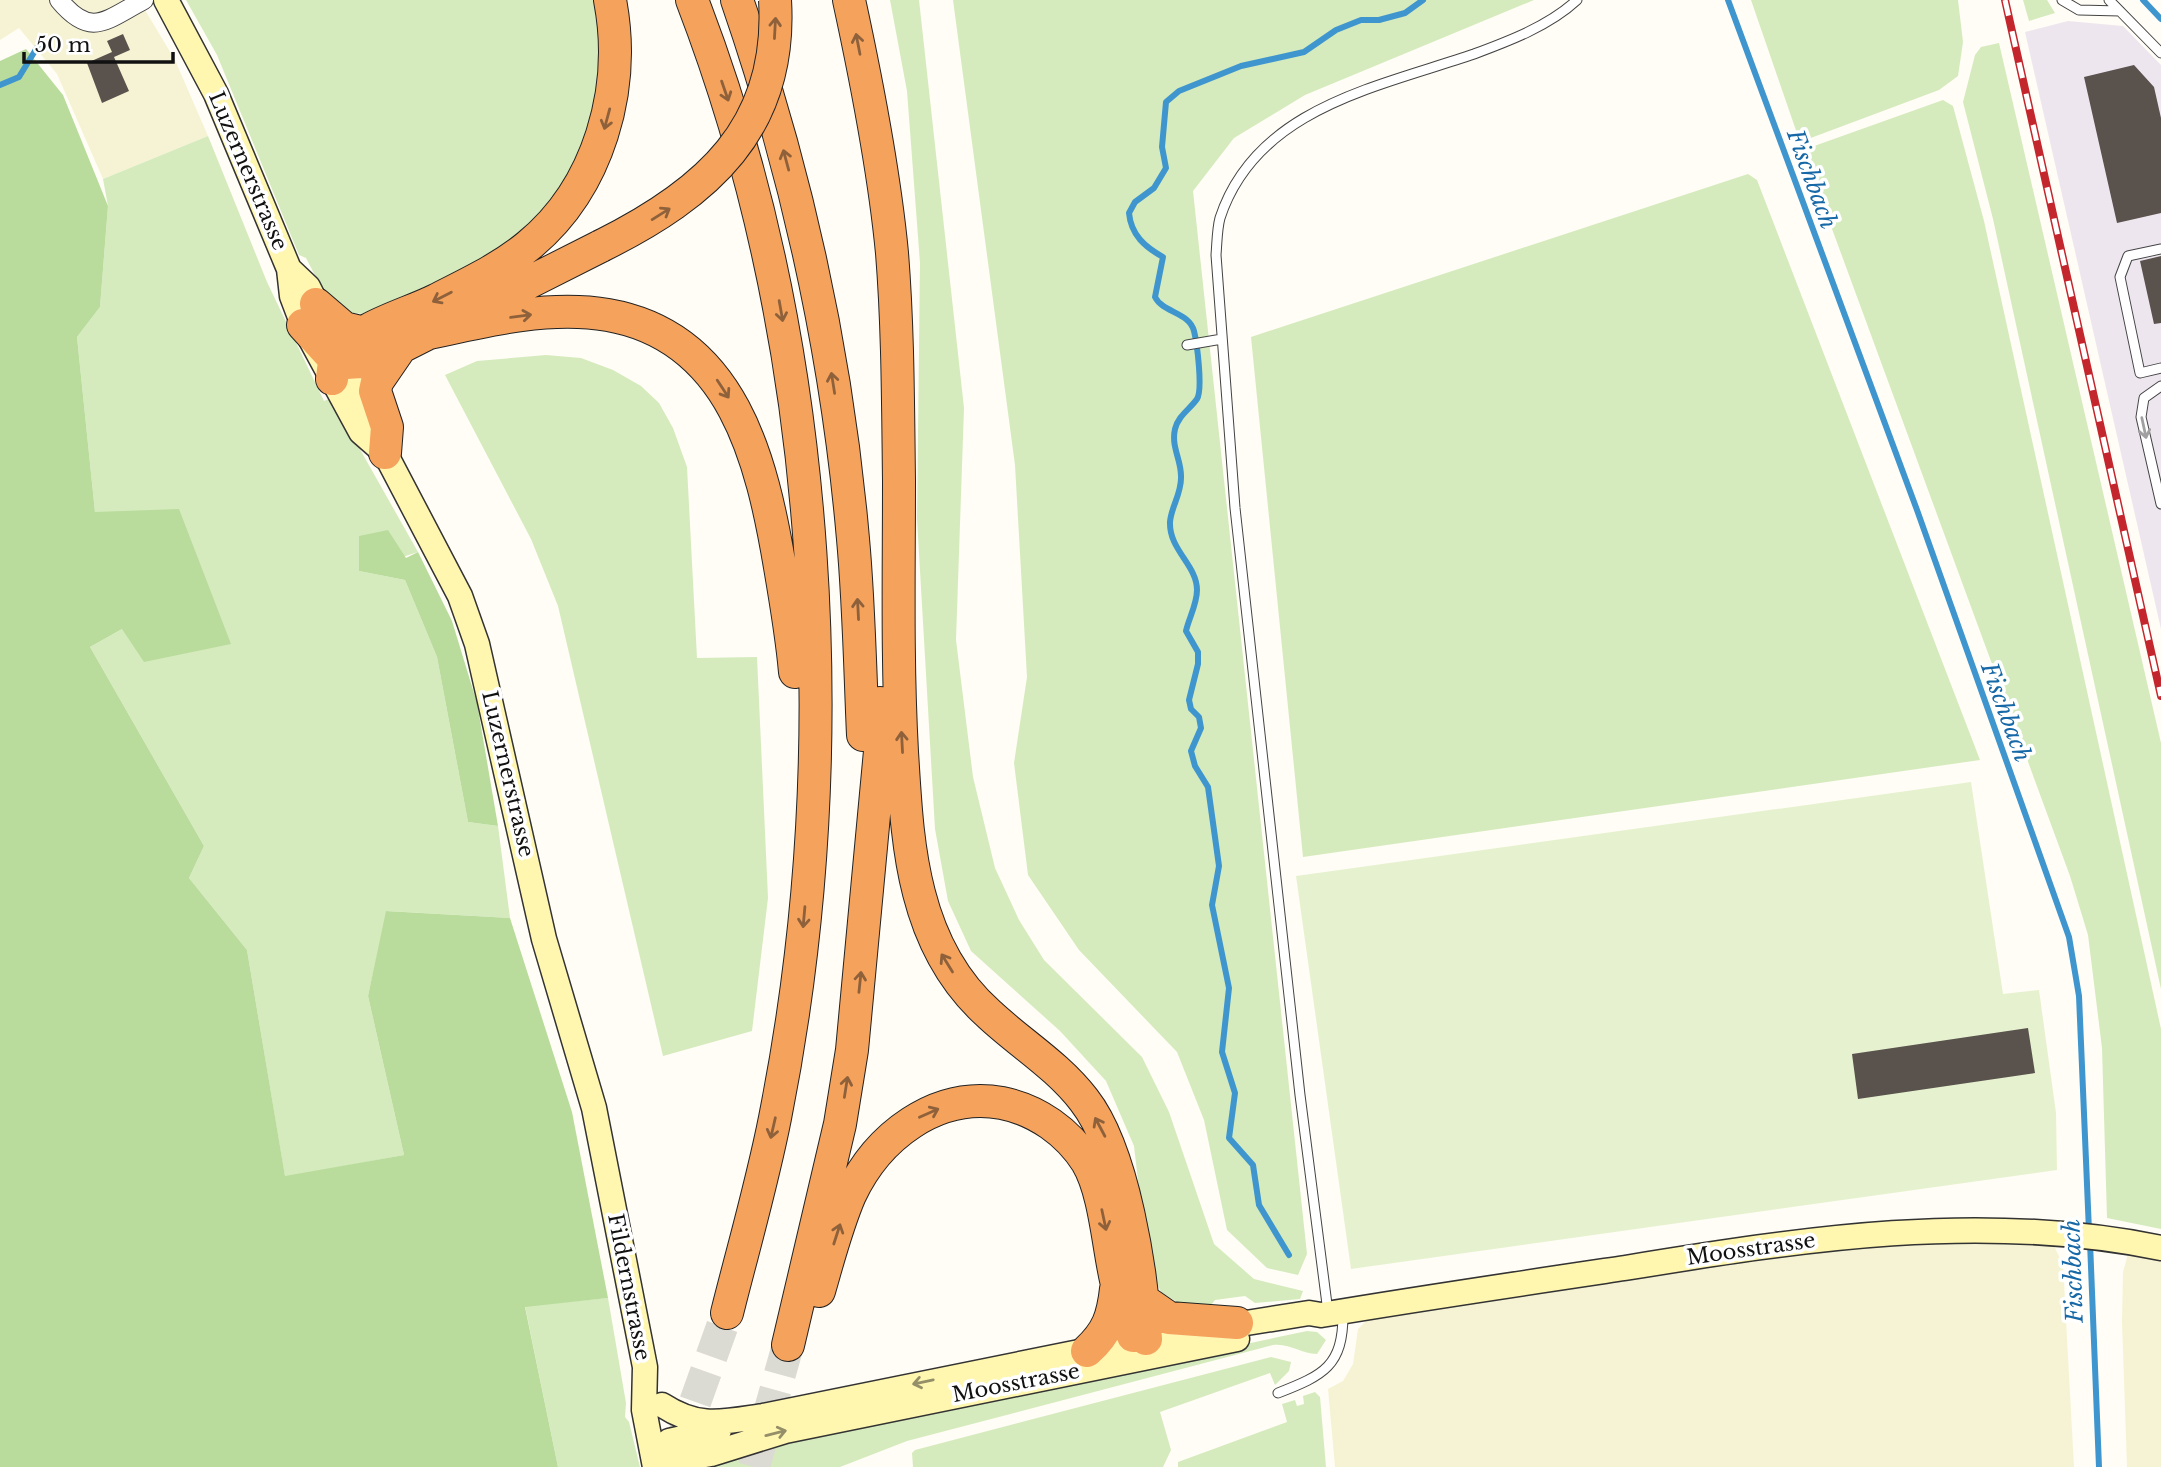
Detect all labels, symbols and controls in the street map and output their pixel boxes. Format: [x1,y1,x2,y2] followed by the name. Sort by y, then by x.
[769,17,782,39] one-way arrow
[24,21,173,65] scale bar
[35,32,91,58] text: 50 m
[850,33,864,56] one-way arrow
[720,79,732,101] one-way arrow
[203,88,293,254] street label: Luzernerstrasse
[600,107,613,130] one-way arrow
[1781,125,1843,233] water label: Fischbach
[778,149,791,171] one-way arrow
[651,206,671,220] one-way arrow
[432,290,453,304] one-way arrow
[775,299,788,322] one-way arrow
[510,309,532,322] one-way arrow
[826,372,839,394] one-way arrow
[715,379,730,398] one-way arrow
[2138,416,2151,439] one-way arrow
[851,598,864,620] one-way arrow
[1975,658,2037,766] water label: Fischbach
[476,688,540,860] street label: Luzernerstrasse
[895,731,908,754] one-way arrow
[797,905,810,928] one-way arrow
[939,953,953,973] one-way arrow
[853,971,866,994] one-way arrow
[840,1076,853,1099] one-way arrow
[918,1106,939,1119] one-way arrow
[766,1116,779,1139] one-way arrow
[1093,1118,1107,1138] one-way arrow
[1097,1208,1111,1231] one-way arrow
[602,1211,656,1363] street label: Fildernstrasse
[2057,1219,2089,1324] water label: Fischbach
[831,1223,844,1245] one-way arrow
[1685,1227,1817,1271] street label: Moosstrasse
[950,1358,1082,1408] street label: Moosstrasse
[912,1376,935,1390] one-way arrow
[765,1426,787,1439] one-way arrow

